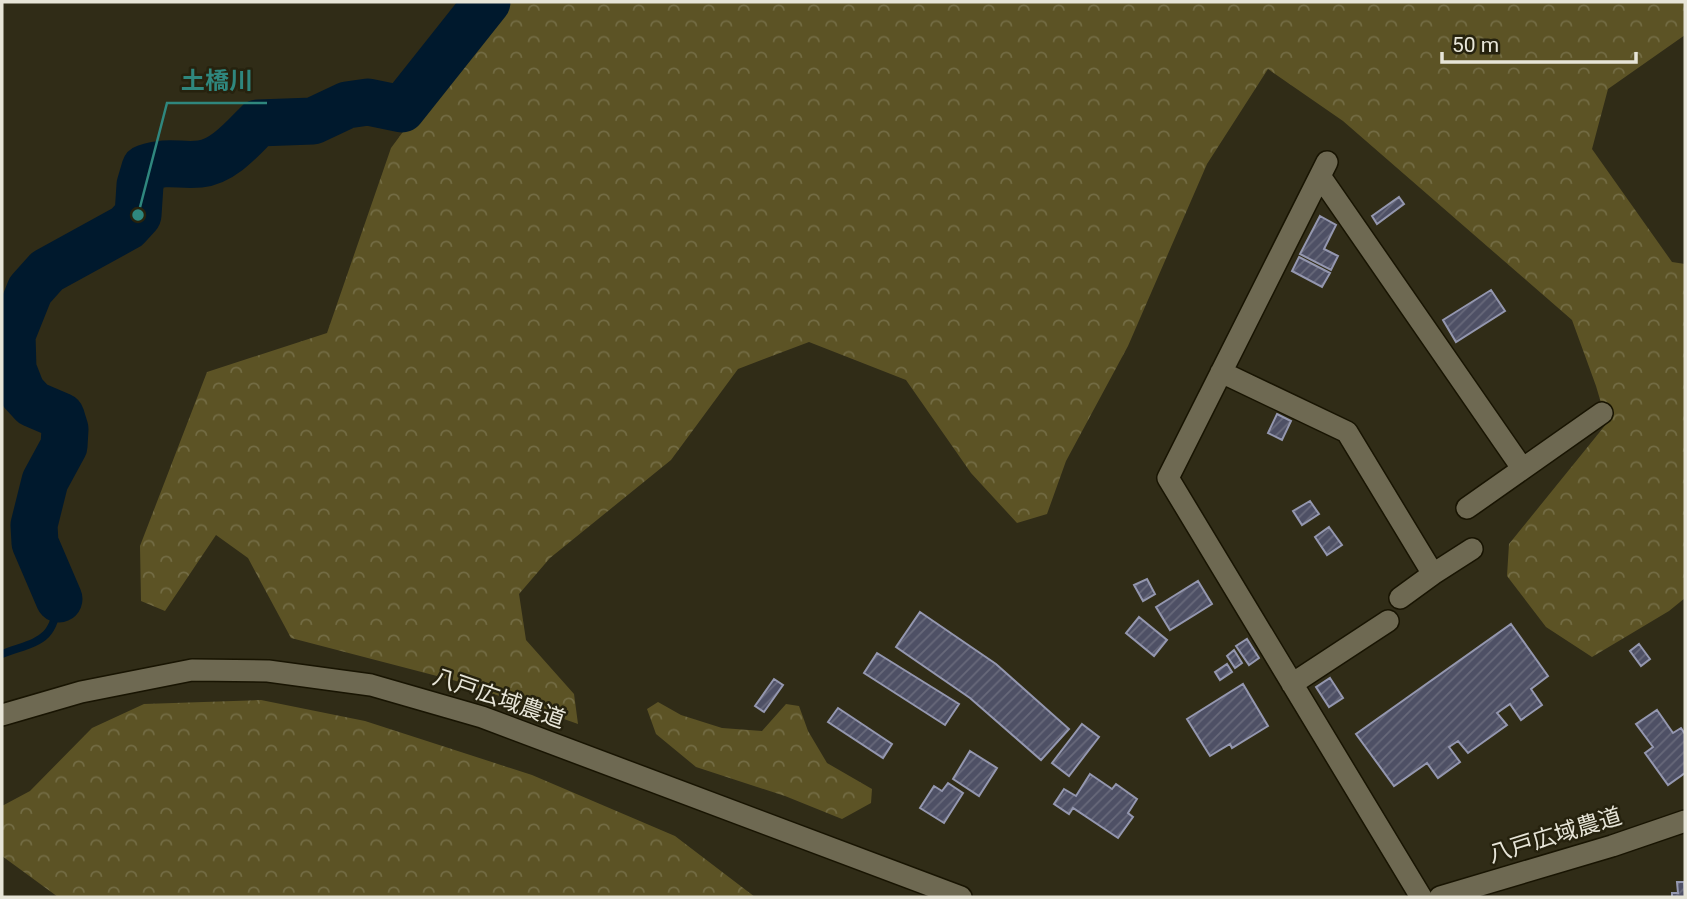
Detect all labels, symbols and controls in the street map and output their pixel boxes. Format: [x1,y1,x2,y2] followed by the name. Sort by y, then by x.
[1442,21,1636,65] scale bar
[1452,33,1499,57] text: 50 m
[167,58,267,103] callout: 土橋川
[181,67,253,95] text: 土橋川
[429,663,568,734] street label: 八戸広域農道
[1485,802,1625,869] street label: 八戸広域農道

